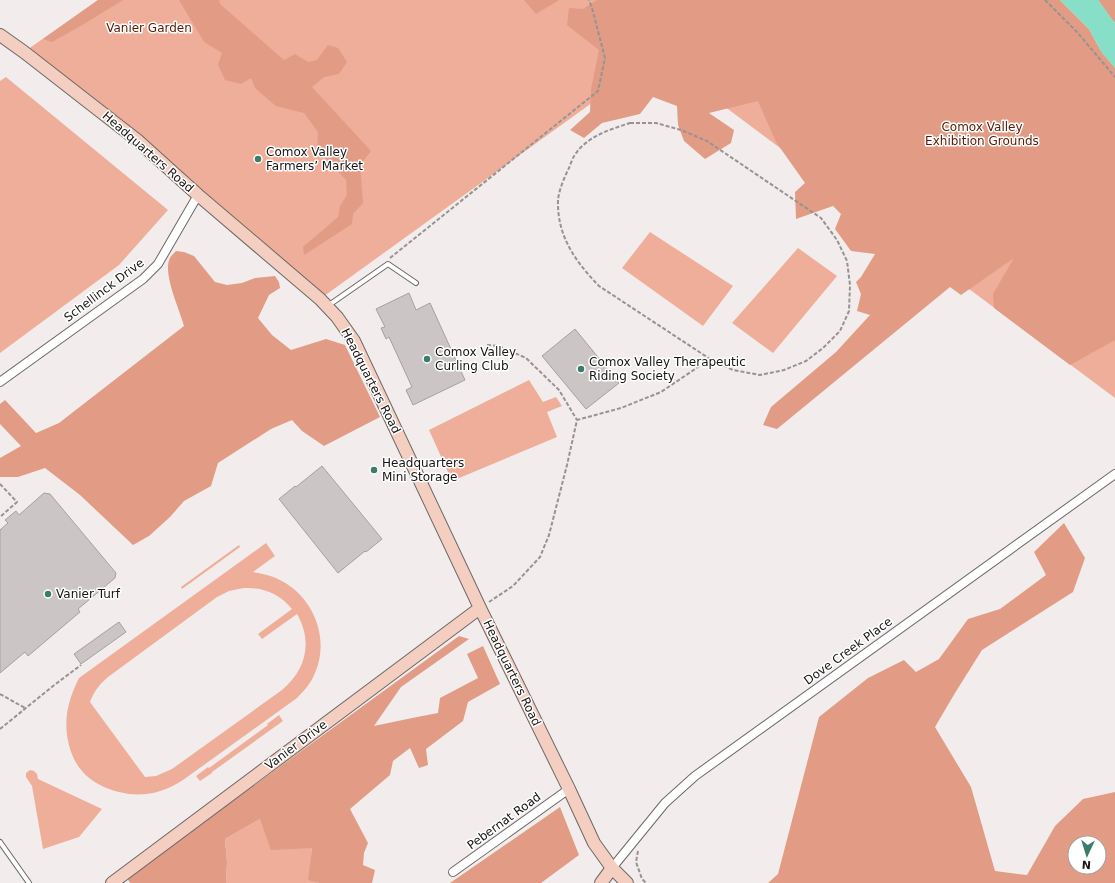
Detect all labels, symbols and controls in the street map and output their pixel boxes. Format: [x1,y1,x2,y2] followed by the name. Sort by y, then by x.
[106,21,192,35] park label: Vanier Garden
[100,109,196,195] street label: Headquarters Road
[925,120,1039,148] park label: Comox Valley Exhibition Grounds
[266,145,363,173] place label: Comox Valley Farmers’ Market
[253,154,263,164] marker: Comox Valley Farmers’ Market
[61,255,147,325] street label: Schellinck Drive
[338,326,404,436] street label: Headquarters Road
[435,345,516,373] place label: Comox Valley Curling Club
[422,354,432,364] marker: Comox Valley Curling Club
[589,355,746,383] place label: Comox Valley Therapeutic Riding Society
[576,364,586,374] marker: Comox Valley Therapeutic Riding Society
[382,456,464,484] place label: Headquarters Mini Storage
[369,465,379,475] marker: Headquarters Mini Storage
[56,587,121,601] place label: Vanier Turf
[43,589,53,599] marker: Vanier Turf
[801,614,895,688] street label: Dove Creek Place
[480,618,544,728] street label: Headquarters Road
[262,717,330,773] street label: Vanier Drive
[464,790,544,852] street label: Pebernat Road
[1067,835,1107,875] north arrow
[1081,858,1091,871] text: N

